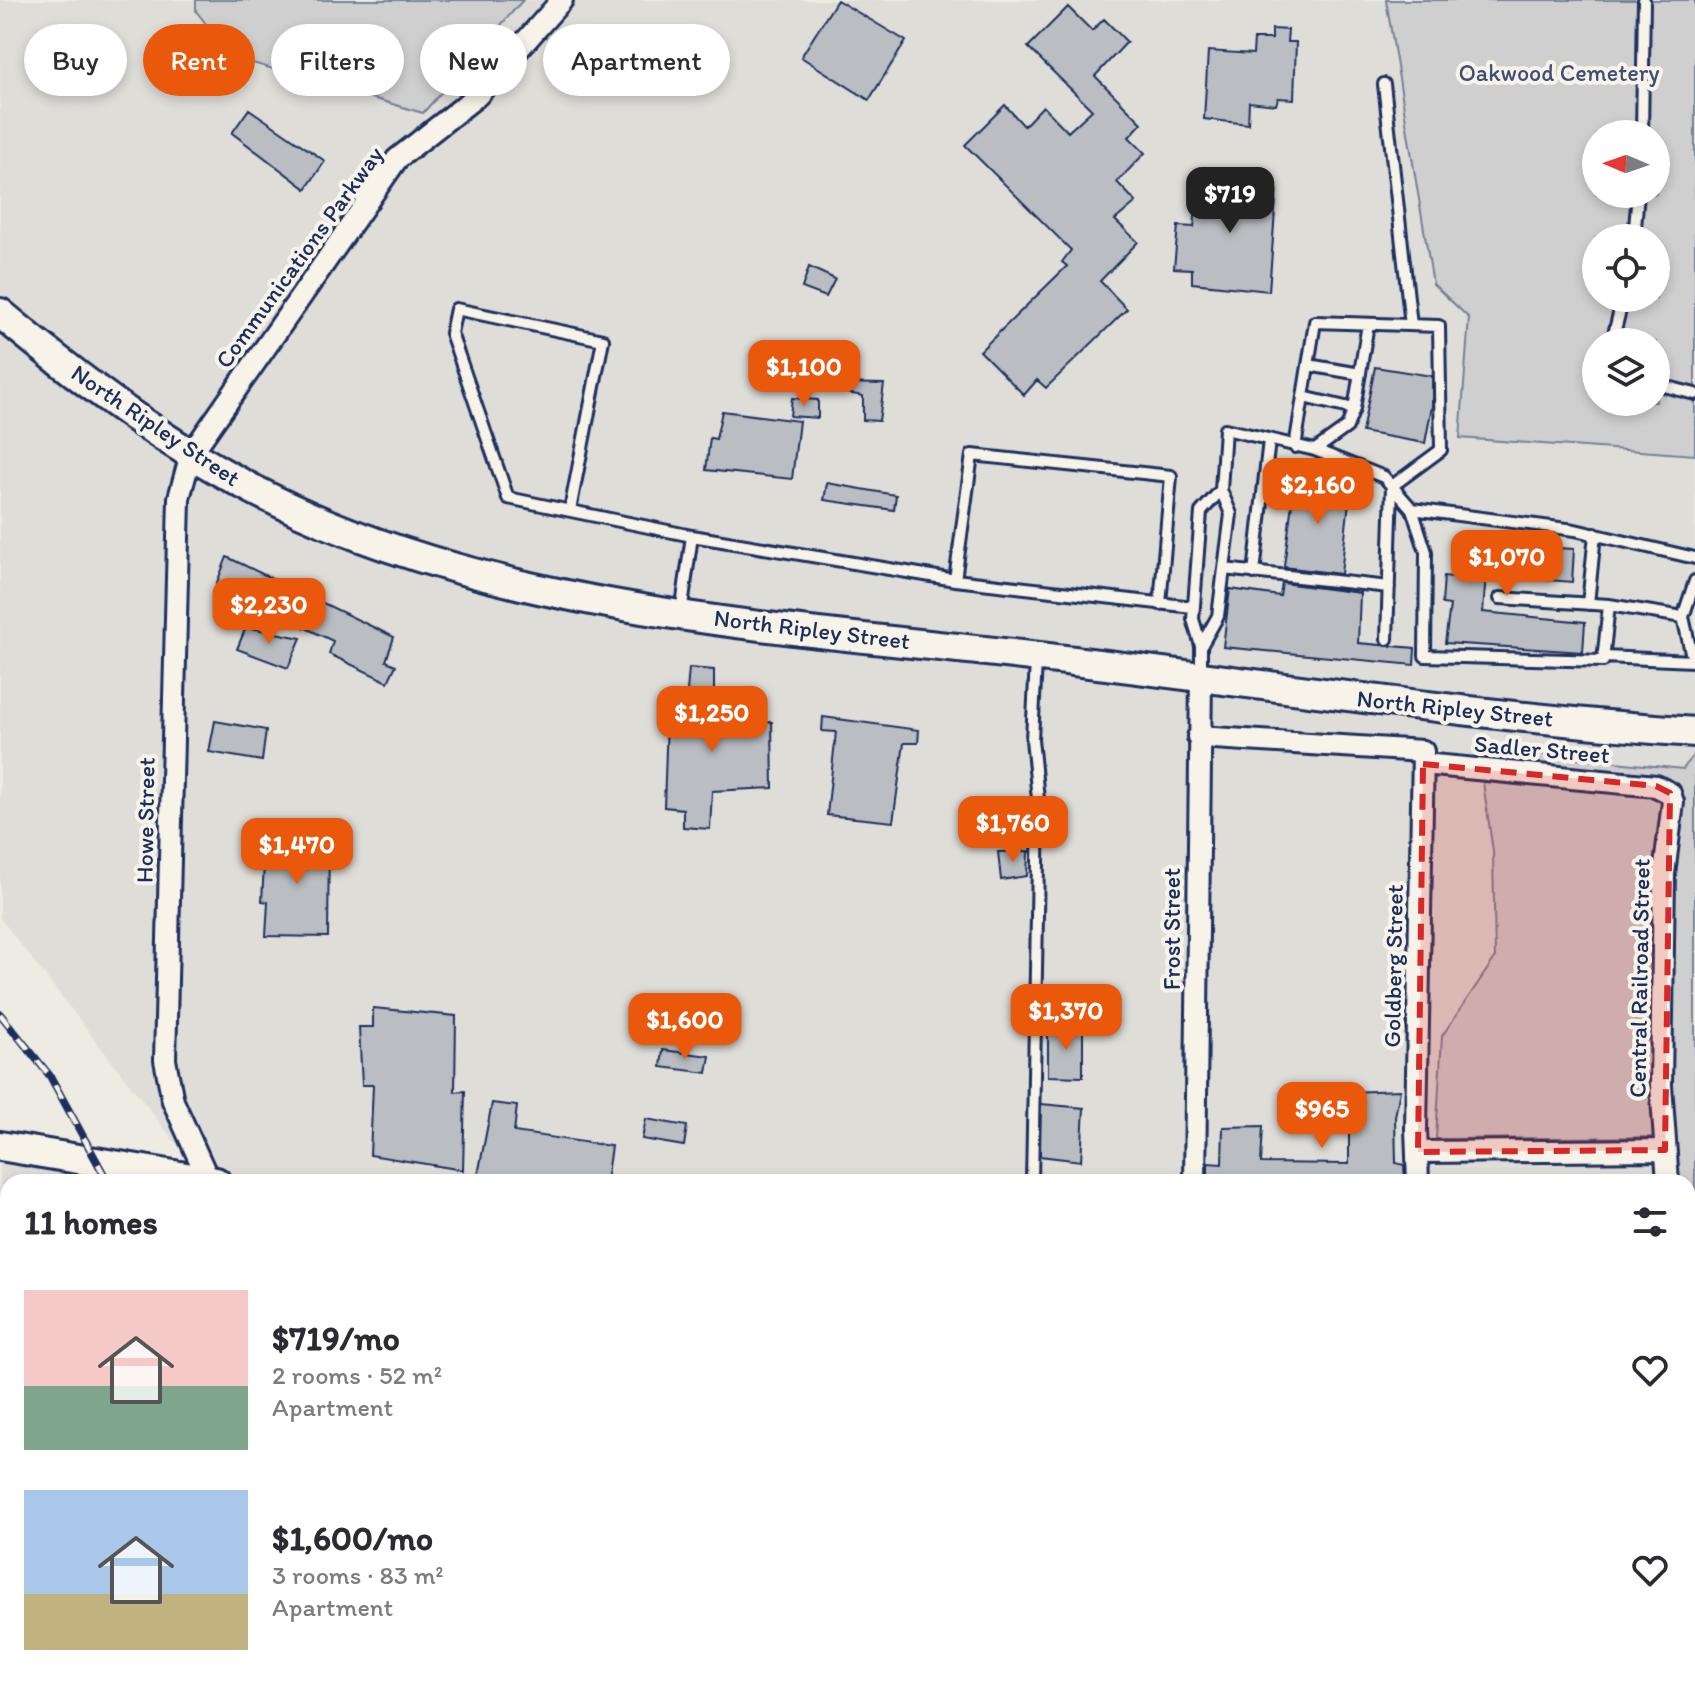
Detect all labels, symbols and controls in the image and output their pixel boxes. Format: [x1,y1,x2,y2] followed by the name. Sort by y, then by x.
[24,24,127,96] chip: Buy
[143,24,255,96] chip: Rent
[271,24,404,96] chip: Filters
[420,24,527,96] chip: New
[543,24,730,96] chip: Apartment
[1458,58,1660,87] park label: Oakwood Cemetery
[1582,120,1670,208] north arrow
[1582,120,1670,416] map controls
[209,140,389,374] street label: Communications Parkway
[1183,167,1277,235] pin: $719
[1204,177,1256,209] text: $719
[1582,224,1670,312] button: locate
[1582,328,1670,416] button: layers
[739,340,869,408] pin: $1,100
[766,350,842,382] text: $1,100
[66,358,246,492] street label: North Ripley Street
[1253,458,1383,526] pin: $2,160
[1281,468,1355,500] text: $2,160
[1442,530,1572,598] pin: $1,070
[1469,540,1545,572] text: $1,070
[204,578,334,646] pin: $2,230
[231,588,307,620] text: $2,230
[712,603,912,655] street label: North Ripley Street
[1355,683,1555,733] street label: North Ripley Street
[647,686,777,754] pin: $1,250
[675,696,749,728] text: $1,250
[1473,729,1611,769] street label: Sadler Street
[129,757,161,883] street label: Howe Street
[948,796,1078,864] pin: $1,760
[976,806,1050,838] text: $1,760
[232,818,362,886] pin: $1,470
[259,828,335,860] text: $1,470
[1622,858,1656,1098] street label: Central Railroad Street
[1157,868,1186,990] street label: Frost Street
[1377,884,1409,1048] street label: Goldberg Street
[1001,984,1131,1052] pin: $1,370
[620,993,750,1061] pin: $1,600
[1029,994,1103,1026] text: $1,370
[646,1003,724,1035] text: $1,600
[1275,1082,1369,1150] pin: $965
[1295,1092,1349,1124] text: $965
[1628,1200,1672,1244] icon: filters
[24,1202,158,1243] text: 11 homes
[272,1318,400,1359] text: $719/mo
[88,1322,184,1418] icon: home
[1628,1348,1672,1392] icon: heart
[272,1359,442,1391] text: 2 rooms · 52 m²
[272,1391,393,1423] text: Apartment
[272,1518,433,1559] text: $1,600/mo
[88,1522,184,1618] icon: home
[1628,1548,1672,1592] icon: heart
[272,1559,444,1591] text: 3 rooms · 83 m²
[272,1591,393,1623] text: Apartment

